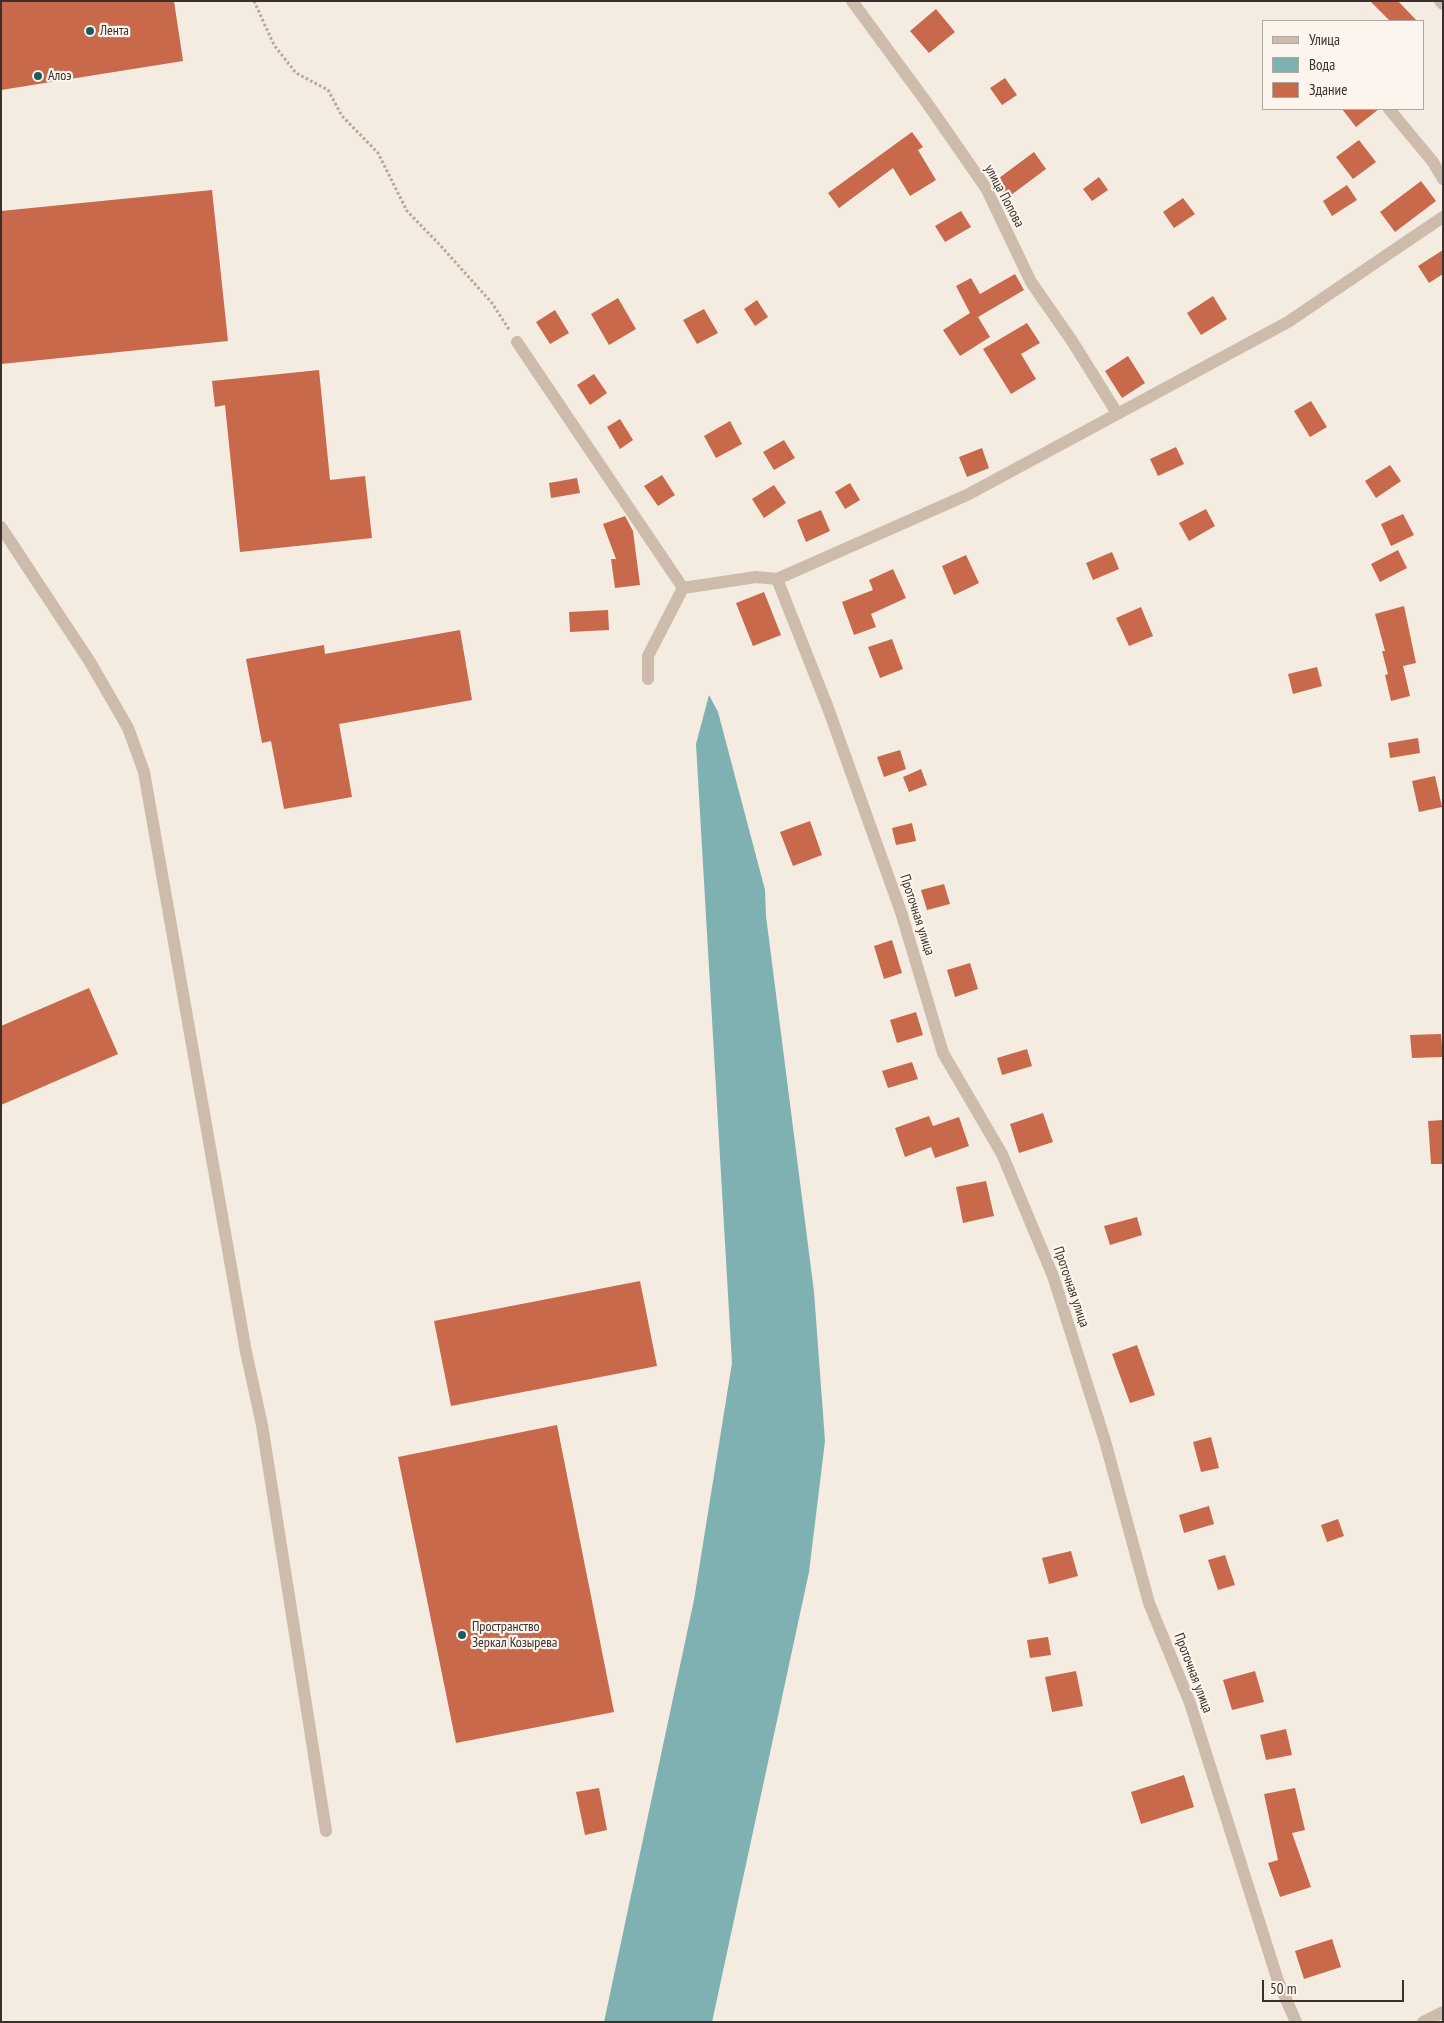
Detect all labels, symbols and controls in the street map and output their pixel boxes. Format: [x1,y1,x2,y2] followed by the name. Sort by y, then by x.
[1262,20,1424,110] legend
[100,23,129,39] place label: Лента
[84,25,96,37] marker: Лента
[1309,30,1340,49] text: Улица
[1309,55,1335,74] text: Вода
[48,68,71,84] place label: Алоэ
[32,70,44,82] marker: Алоэ
[1309,80,1347,99] text: Здание
[981,162,1027,230] street label: улица Попова
[896,872,938,958] street label: Проточная улица
[1049,1245,1093,1329] street label: Проточная улица
[472,1619,557,1651] place label: Пространство Зеркал Козырева
[456,1629,468,1641] marker: Пространство Зеркал Козырева
[1170,1631,1216,1715] street label: Проточная улица
[1264,1970,1406,2002] scale bar
[1270,1979,1296,1998] text: 50 m

